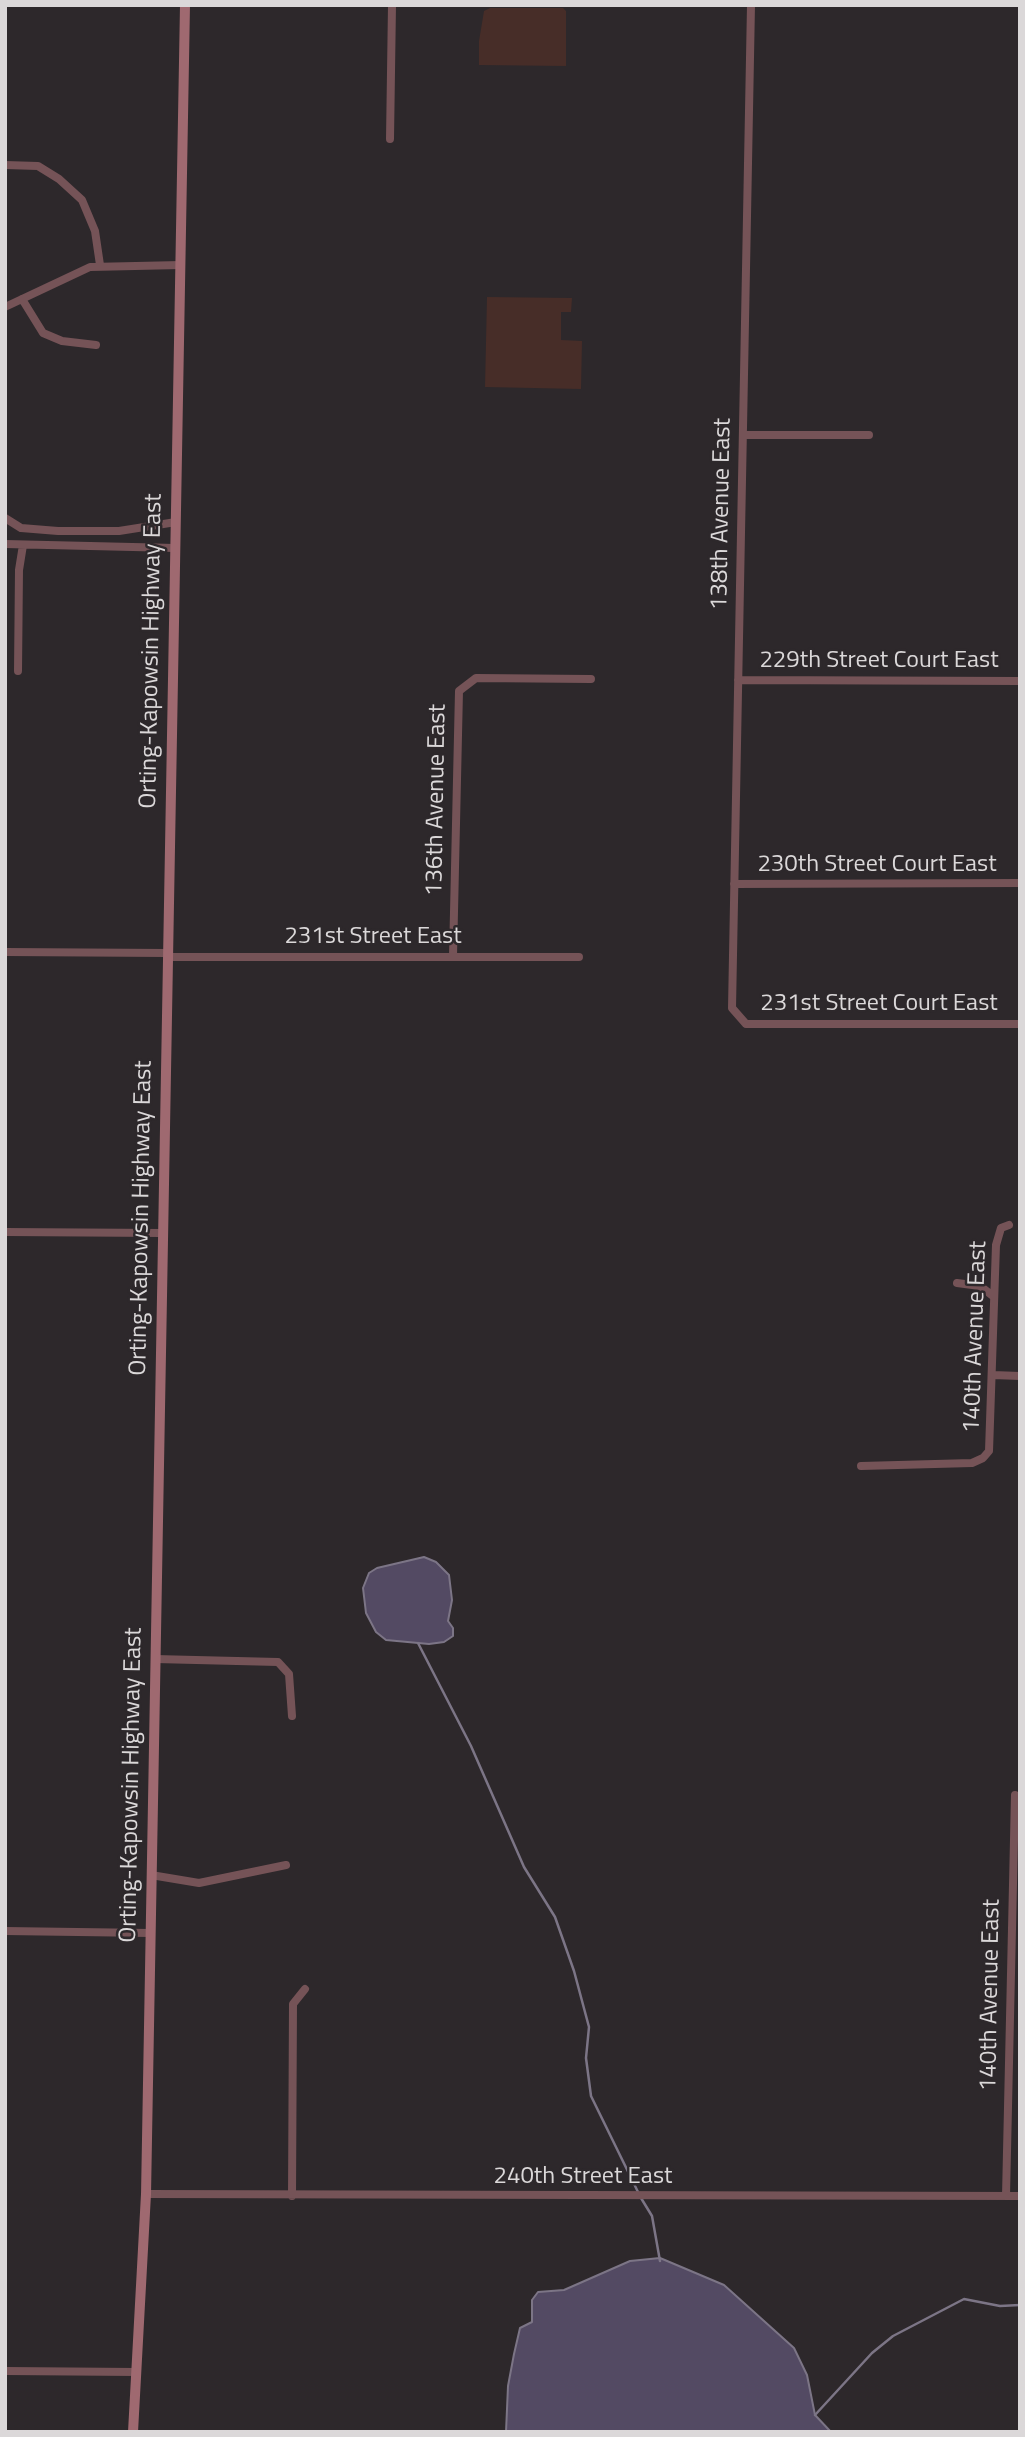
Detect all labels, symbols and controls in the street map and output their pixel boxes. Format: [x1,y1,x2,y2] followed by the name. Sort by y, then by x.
[706,418,738,610] street label: 138th Avenue East
[135,493,169,809] street label: Orting-Kapowsin Highway East
[759,647,999,675] street label: 229th Street Court East
[421,704,453,896] street label: 136th Avenue East
[757,851,997,879] street label: 230th Street Court East
[284,923,462,951] street label: 231st Street East
[760,990,998,1018] street label: 231st Street Court East
[125,1060,159,1376] street label: Orting-Kapowsin Highway East
[958,1240,994,1434] street label: 140th Avenue East
[115,1627,149,1943] street label: Orting-Kapowsin Highway East
[975,1899,1007,2091] street label: 140th Avenue East
[494,2163,672,2191] street label: 240th Street East

